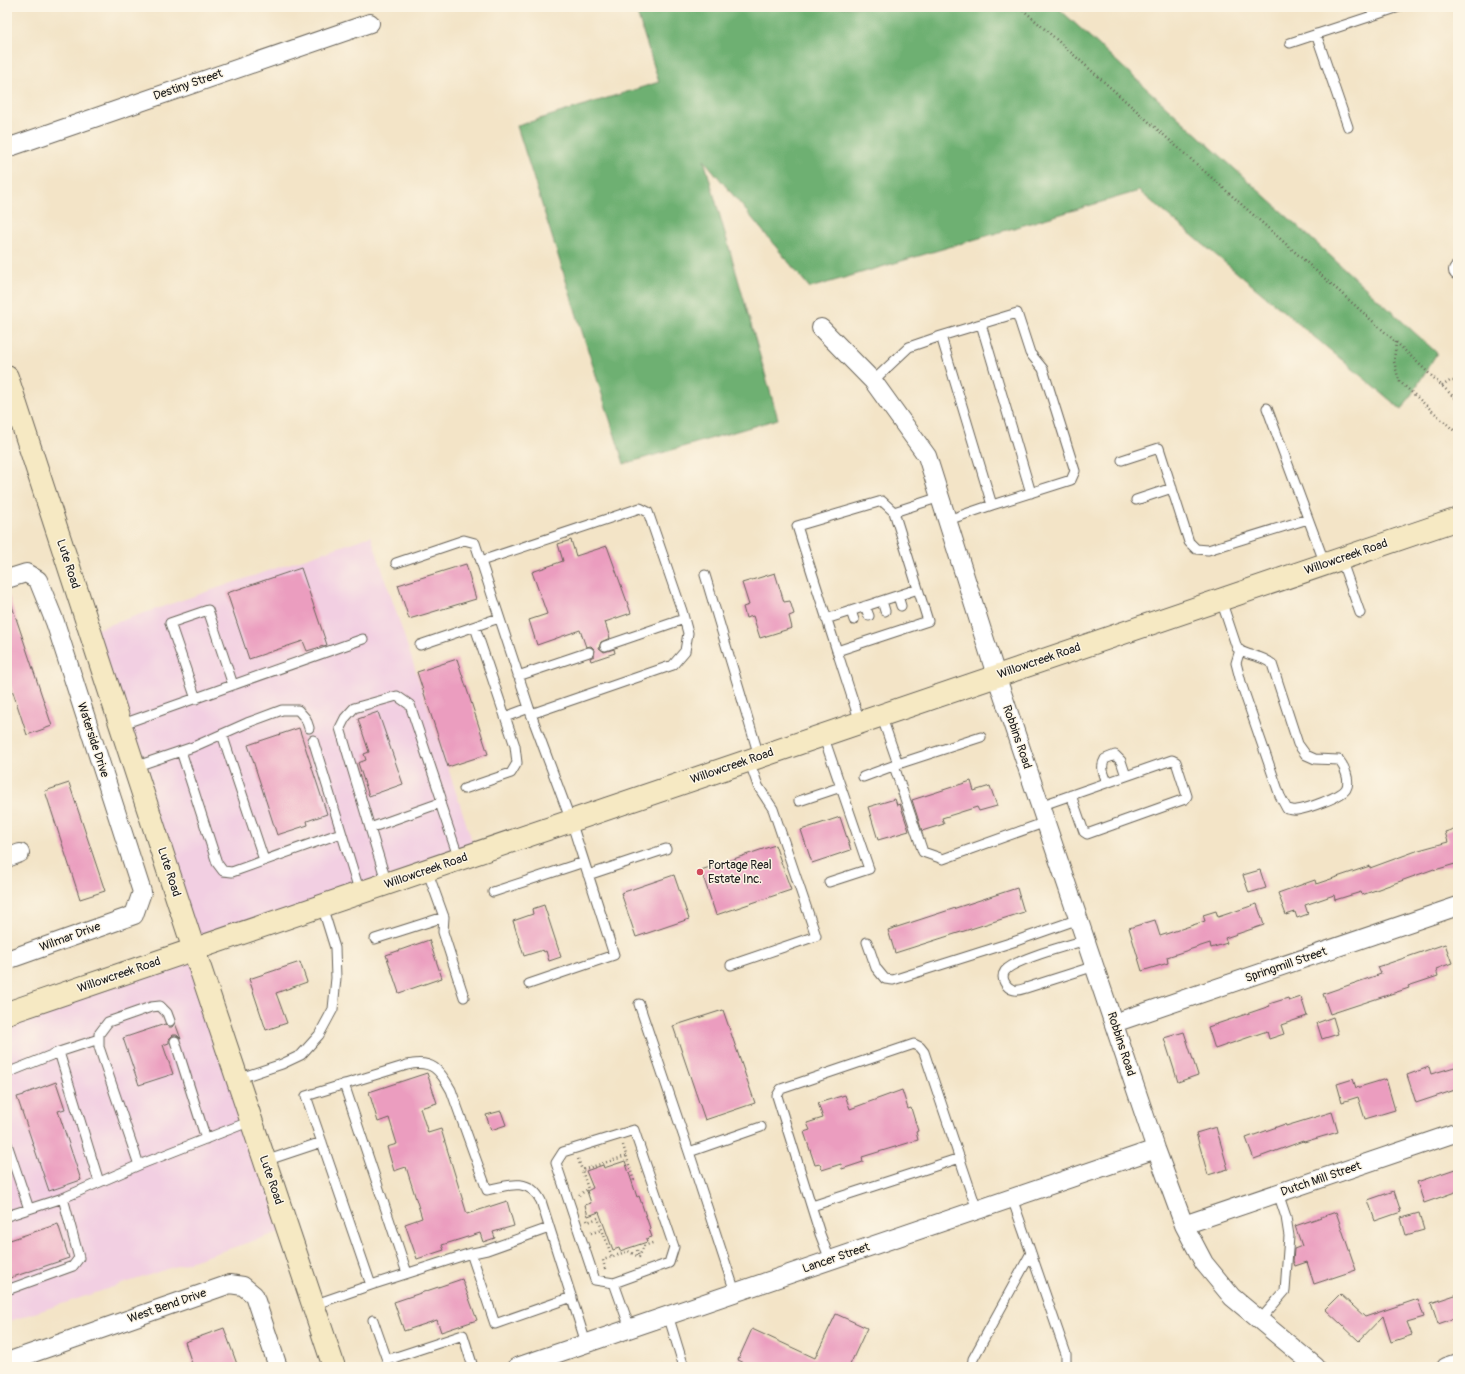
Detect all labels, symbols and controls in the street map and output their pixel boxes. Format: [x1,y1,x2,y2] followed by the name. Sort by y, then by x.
[151,66,225,104] street label: Destiny Street
[1302,536,1390,578] street label: Willowcreek Road
[53,537,83,591] street label: Lute Road
[995,640,1083,682] street label: Willowcreek Road
[74,701,112,780] street label: Waterside Drive
[999,703,1035,771] street label: Robbins Road
[688,745,776,787] street label: Willowcreek Road
[154,845,184,899] street label: Lute Road
[382,850,470,892] street label: Willowcreek Road
[708,858,772,887] place label: Portage Real Estate Inc.
[695,867,705,877] marker: Portage Real Estate Inc.
[37,919,103,955] street label: Wilmar Drive
[1243,944,1329,986] street label: Springmill Street
[75,954,163,996] street label: Willowcreek Road
[1104,1010,1138,1078] street label: Robbins Road
[256,1153,286,1207] street label: Lute Road
[1279,1158,1363,1200] street label: Dutch Mill Street
[800,1239,872,1277] street label: Lancer Street
[126,1285,208,1326] street label: West Bend Drive

